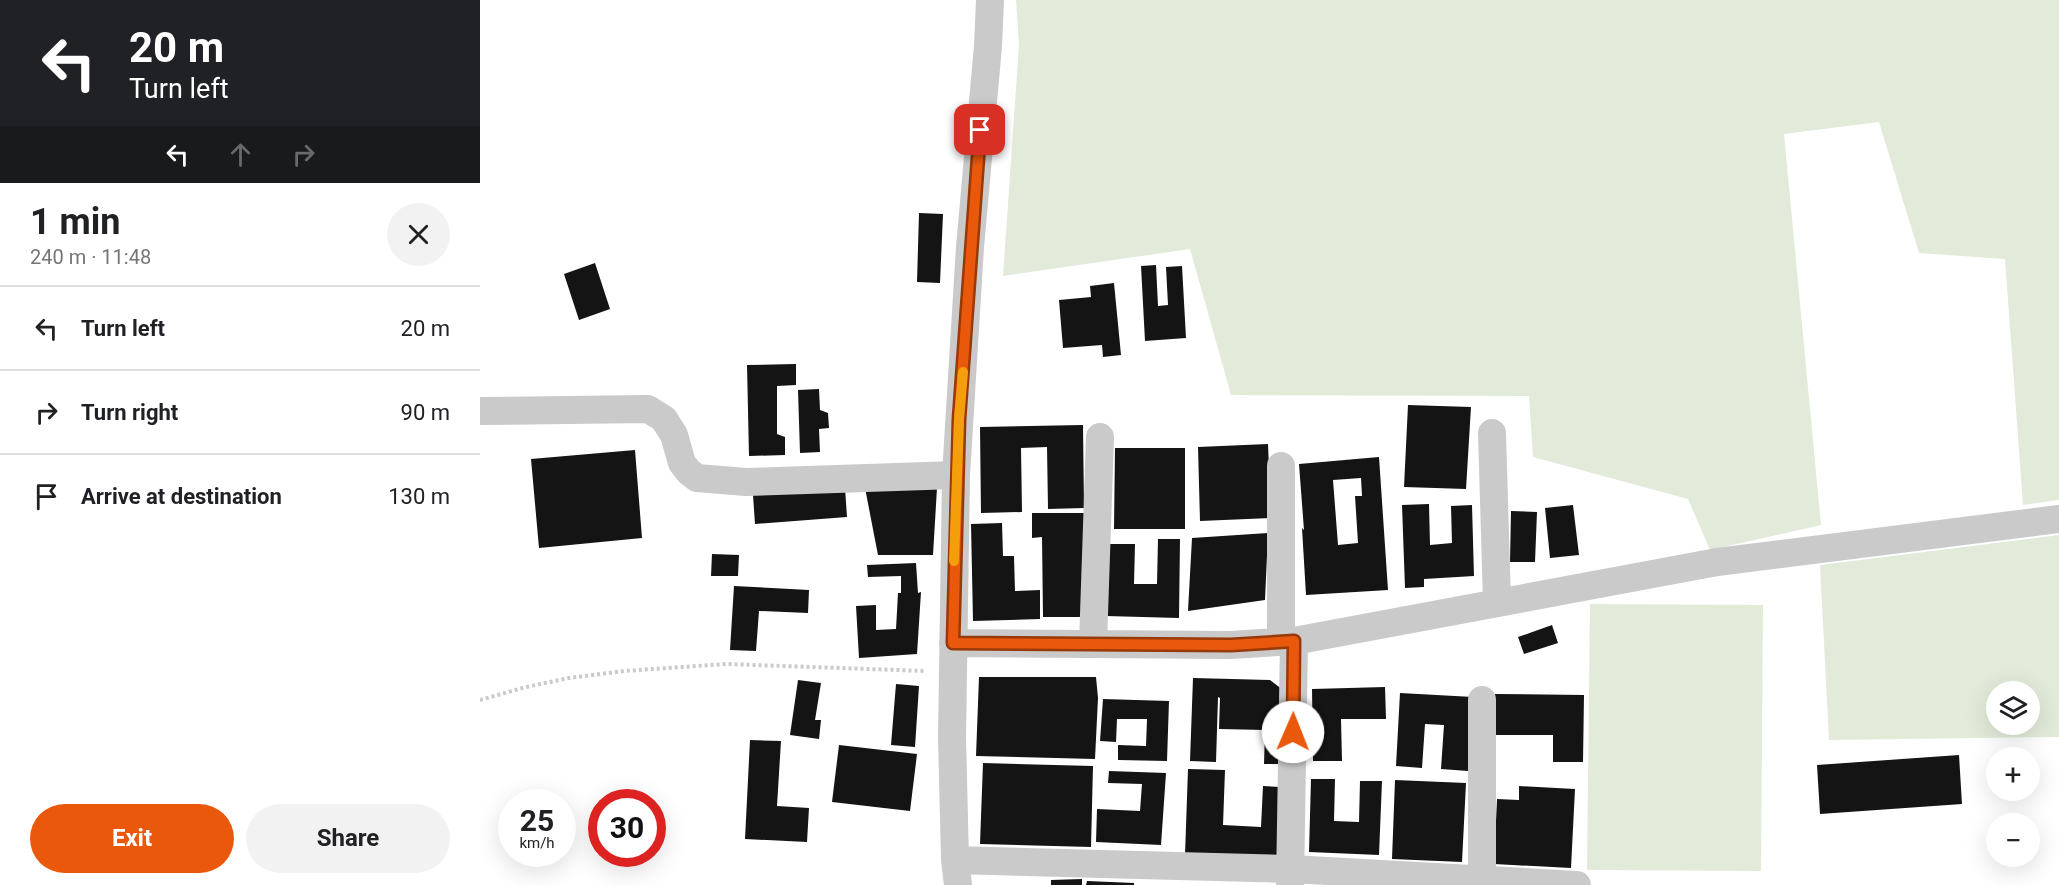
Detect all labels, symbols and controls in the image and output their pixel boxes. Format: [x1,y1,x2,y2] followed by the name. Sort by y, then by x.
[129,23,224,72] text: 20 m
[30,24,108,102] icon: left
[129,73,229,105] text: Turn left
[954,104,1005,155] pin
[963,113,996,146] icon: arrive
[161,138,194,171] icon: left
[224,138,257,171] icon: ahead
[287,138,320,171] icon: right
[30,201,121,243] text: 1 min
[387,203,450,266] button: close
[30,245,151,269] text: 240 m · 11:48
[30,312,63,345] icon: left
[81,316,165,341] text: Turn left
[401,316,450,341] text: 20 m
[30,396,63,429] icon: right
[81,400,178,425] text: Turn right
[401,400,450,425] text: 90 m
[30,480,63,513] icon: arrive
[81,484,282,509] text: Arrive at destination
[388,484,450,509] text: 130 m
[1986,681,2040,867] map controls
[1986,681,2040,735] button: layers
[1261,700,1325,764] position arrow
[1986,747,2040,801] button: +
[588,789,666,867] speed limit sign: 30
[520,803,554,838] text: 25
[30,804,234,873] button: Exit
[246,804,450,873] button: Share
[1986,813,2040,867] button: −
[519,834,555,852] text: km/h

